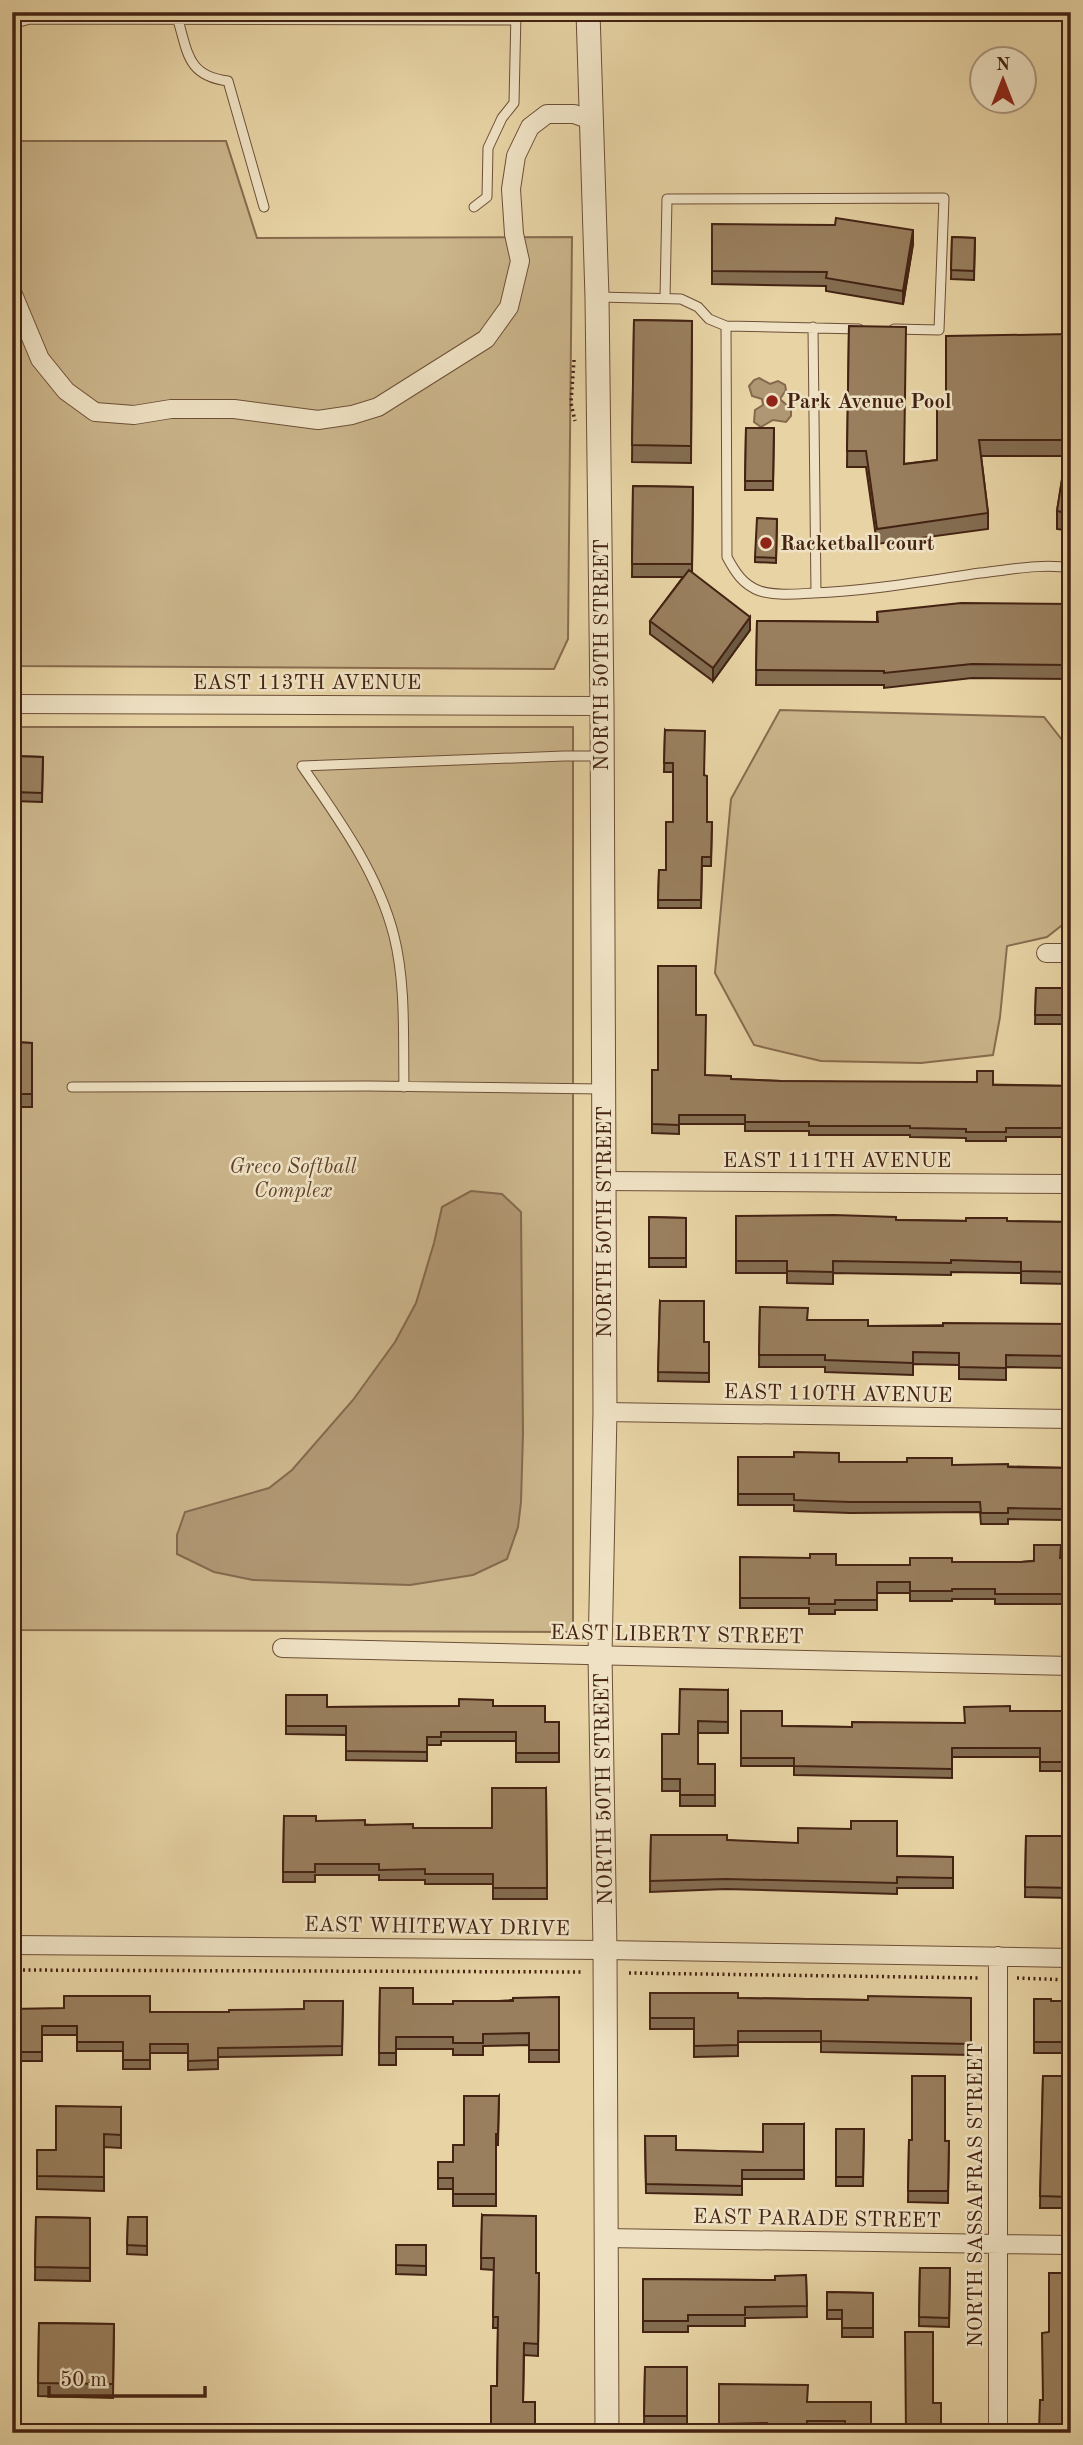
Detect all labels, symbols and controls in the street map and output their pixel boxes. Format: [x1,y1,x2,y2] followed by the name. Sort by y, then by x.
[968,46,1038,116] north arrow
[996,56,1011,75] text: N
[786,392,951,413] place label: Park Avenue Pool
[764,393,780,409] marker: Park Avenue Pool
[780,534,935,555] place label: Racketball court
[758,535,774,551] marker: Racketball court
[592,539,613,771] street label: NORTH 50TH STREET
[193,673,421,694] street label: EAST 113TH AVENUE
[595,1106,616,1338] street label: NORTH 50TH STREET
[723,1151,951,1172] street label: EAST 111TH AVENUE
[229,1157,357,1202] park label: Greco Softball Complex
[723,1382,953,1407] street label: EAST 110TH AVENUE
[550,1623,804,1648] street label: EAST LIBERTY STREET
[592,1673,617,1905] street label: NORTH 50TH STREET
[304,1915,570,1940] street label: EAST WHITEWAY DRIVE
[966,2043,987,2347] street label: NORTH SASSAFRAS STREET
[693,2207,941,2232] street label: EAST PARADE STREET
[49,2354,205,2398] scale bar
[60,2370,107,2391] text: 50 m

